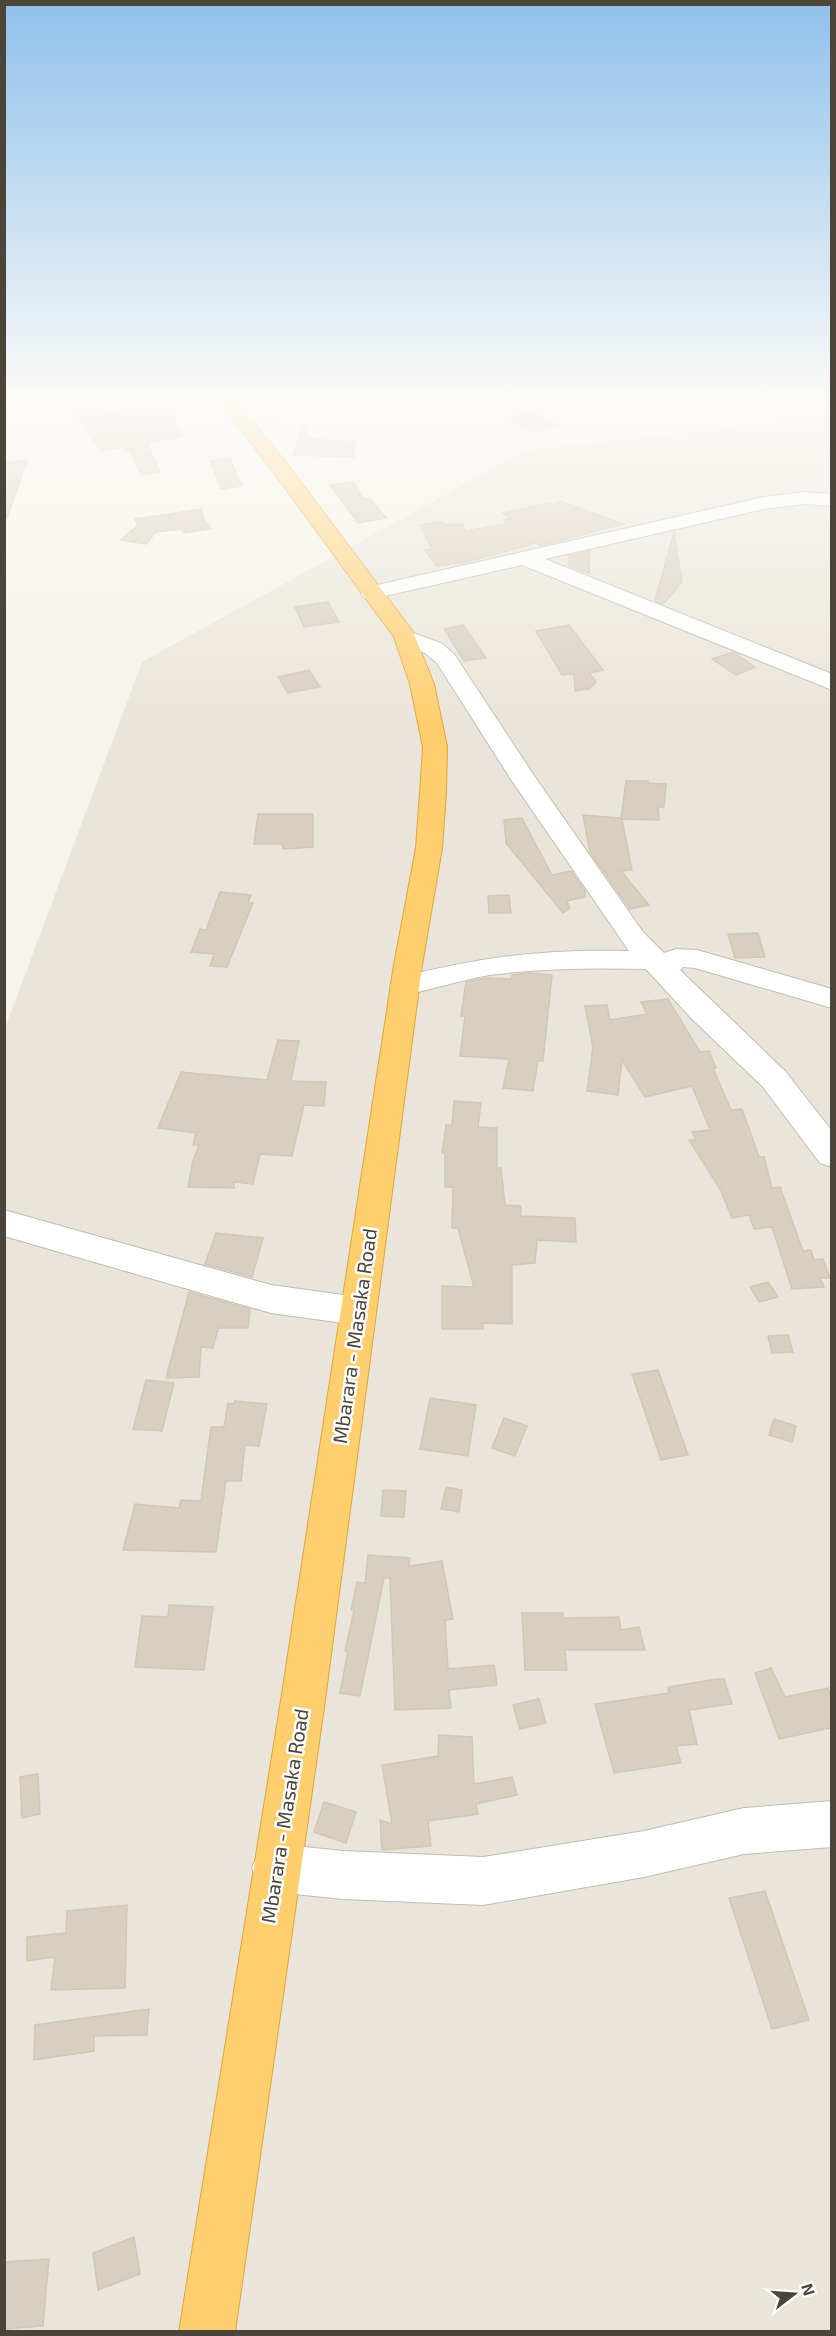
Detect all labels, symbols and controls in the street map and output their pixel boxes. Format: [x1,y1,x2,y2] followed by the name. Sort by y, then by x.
[327,1227,381,1445] street label: Mbarara - Masaka Road
[255,1707,313,1925] street label: Mbarara - Masaka Road
[764,2264,824,2324] north arrow
[798,2281,820,2298] text: N

